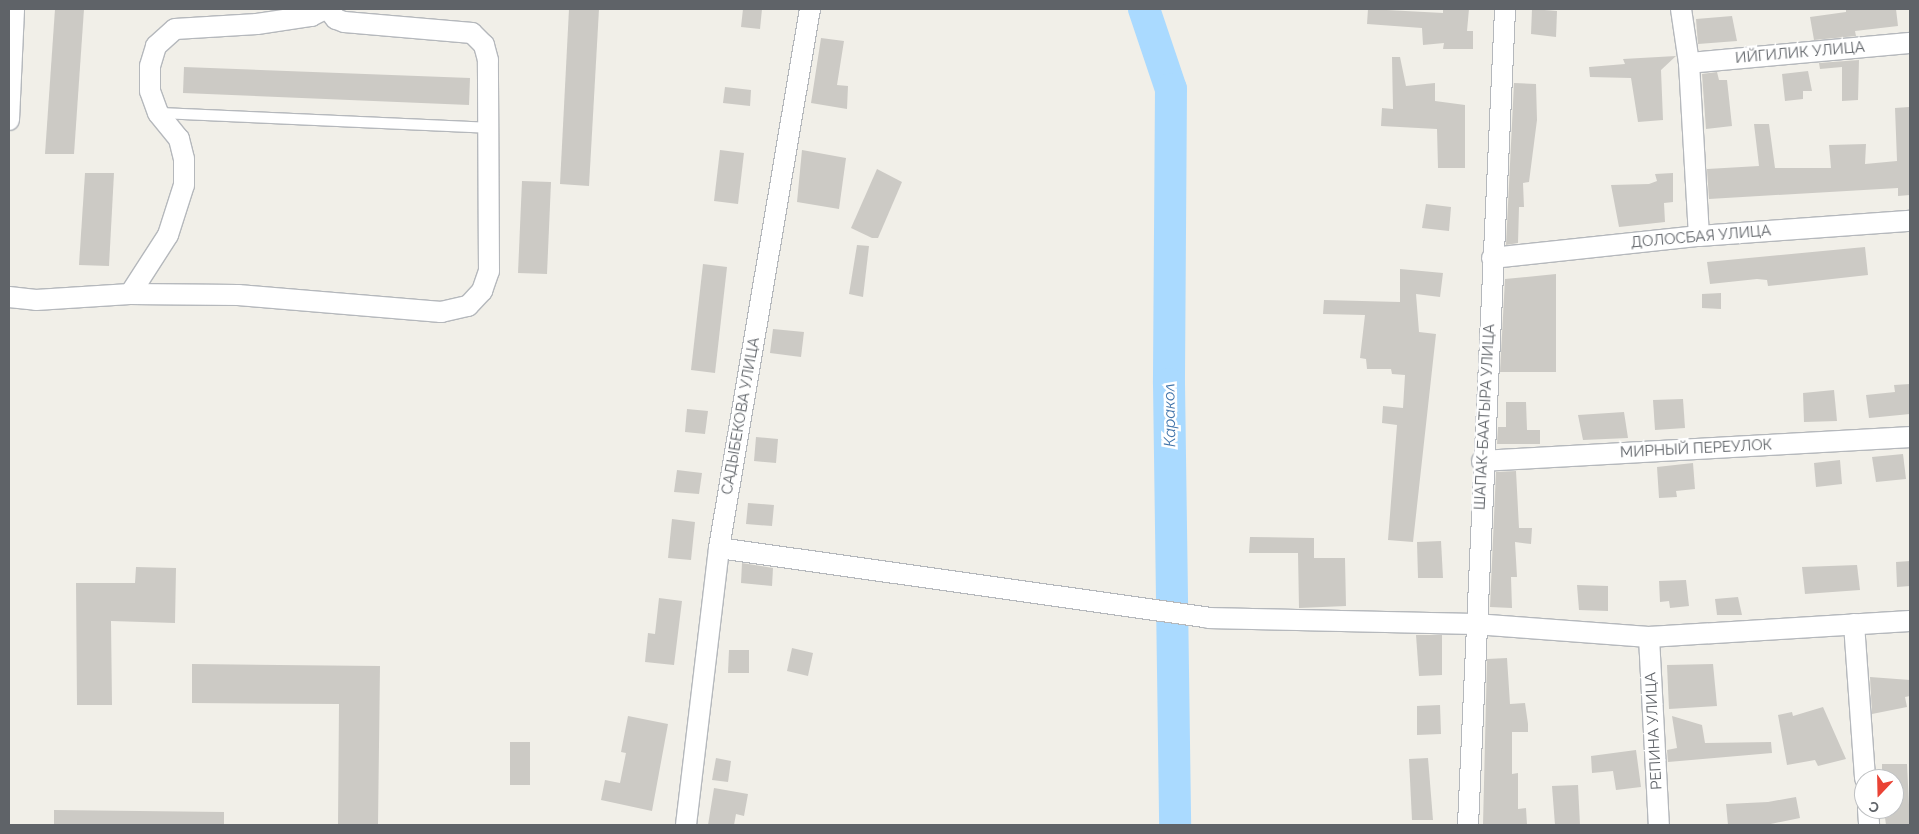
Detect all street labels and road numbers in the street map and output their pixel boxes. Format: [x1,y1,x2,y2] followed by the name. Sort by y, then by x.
[1734,38,1866,68] street label: ИЙГИЛИК УЛИЦА
[1630,222,1772,252] street label: ДОЛОСБАЯ УЛИЦА
[1471,323,1499,511] street label: ШАПАК-БААТЫРА УЛИЦА
[718,336,764,496] street label: САДЫБЕКОВА УЛИЦА
[1620,436,1772,462] street label: МИРНЫЙ ПЕРЕУЛОК
[1642,671,1666,791] street label: РЕПИНА УЛИЦА

